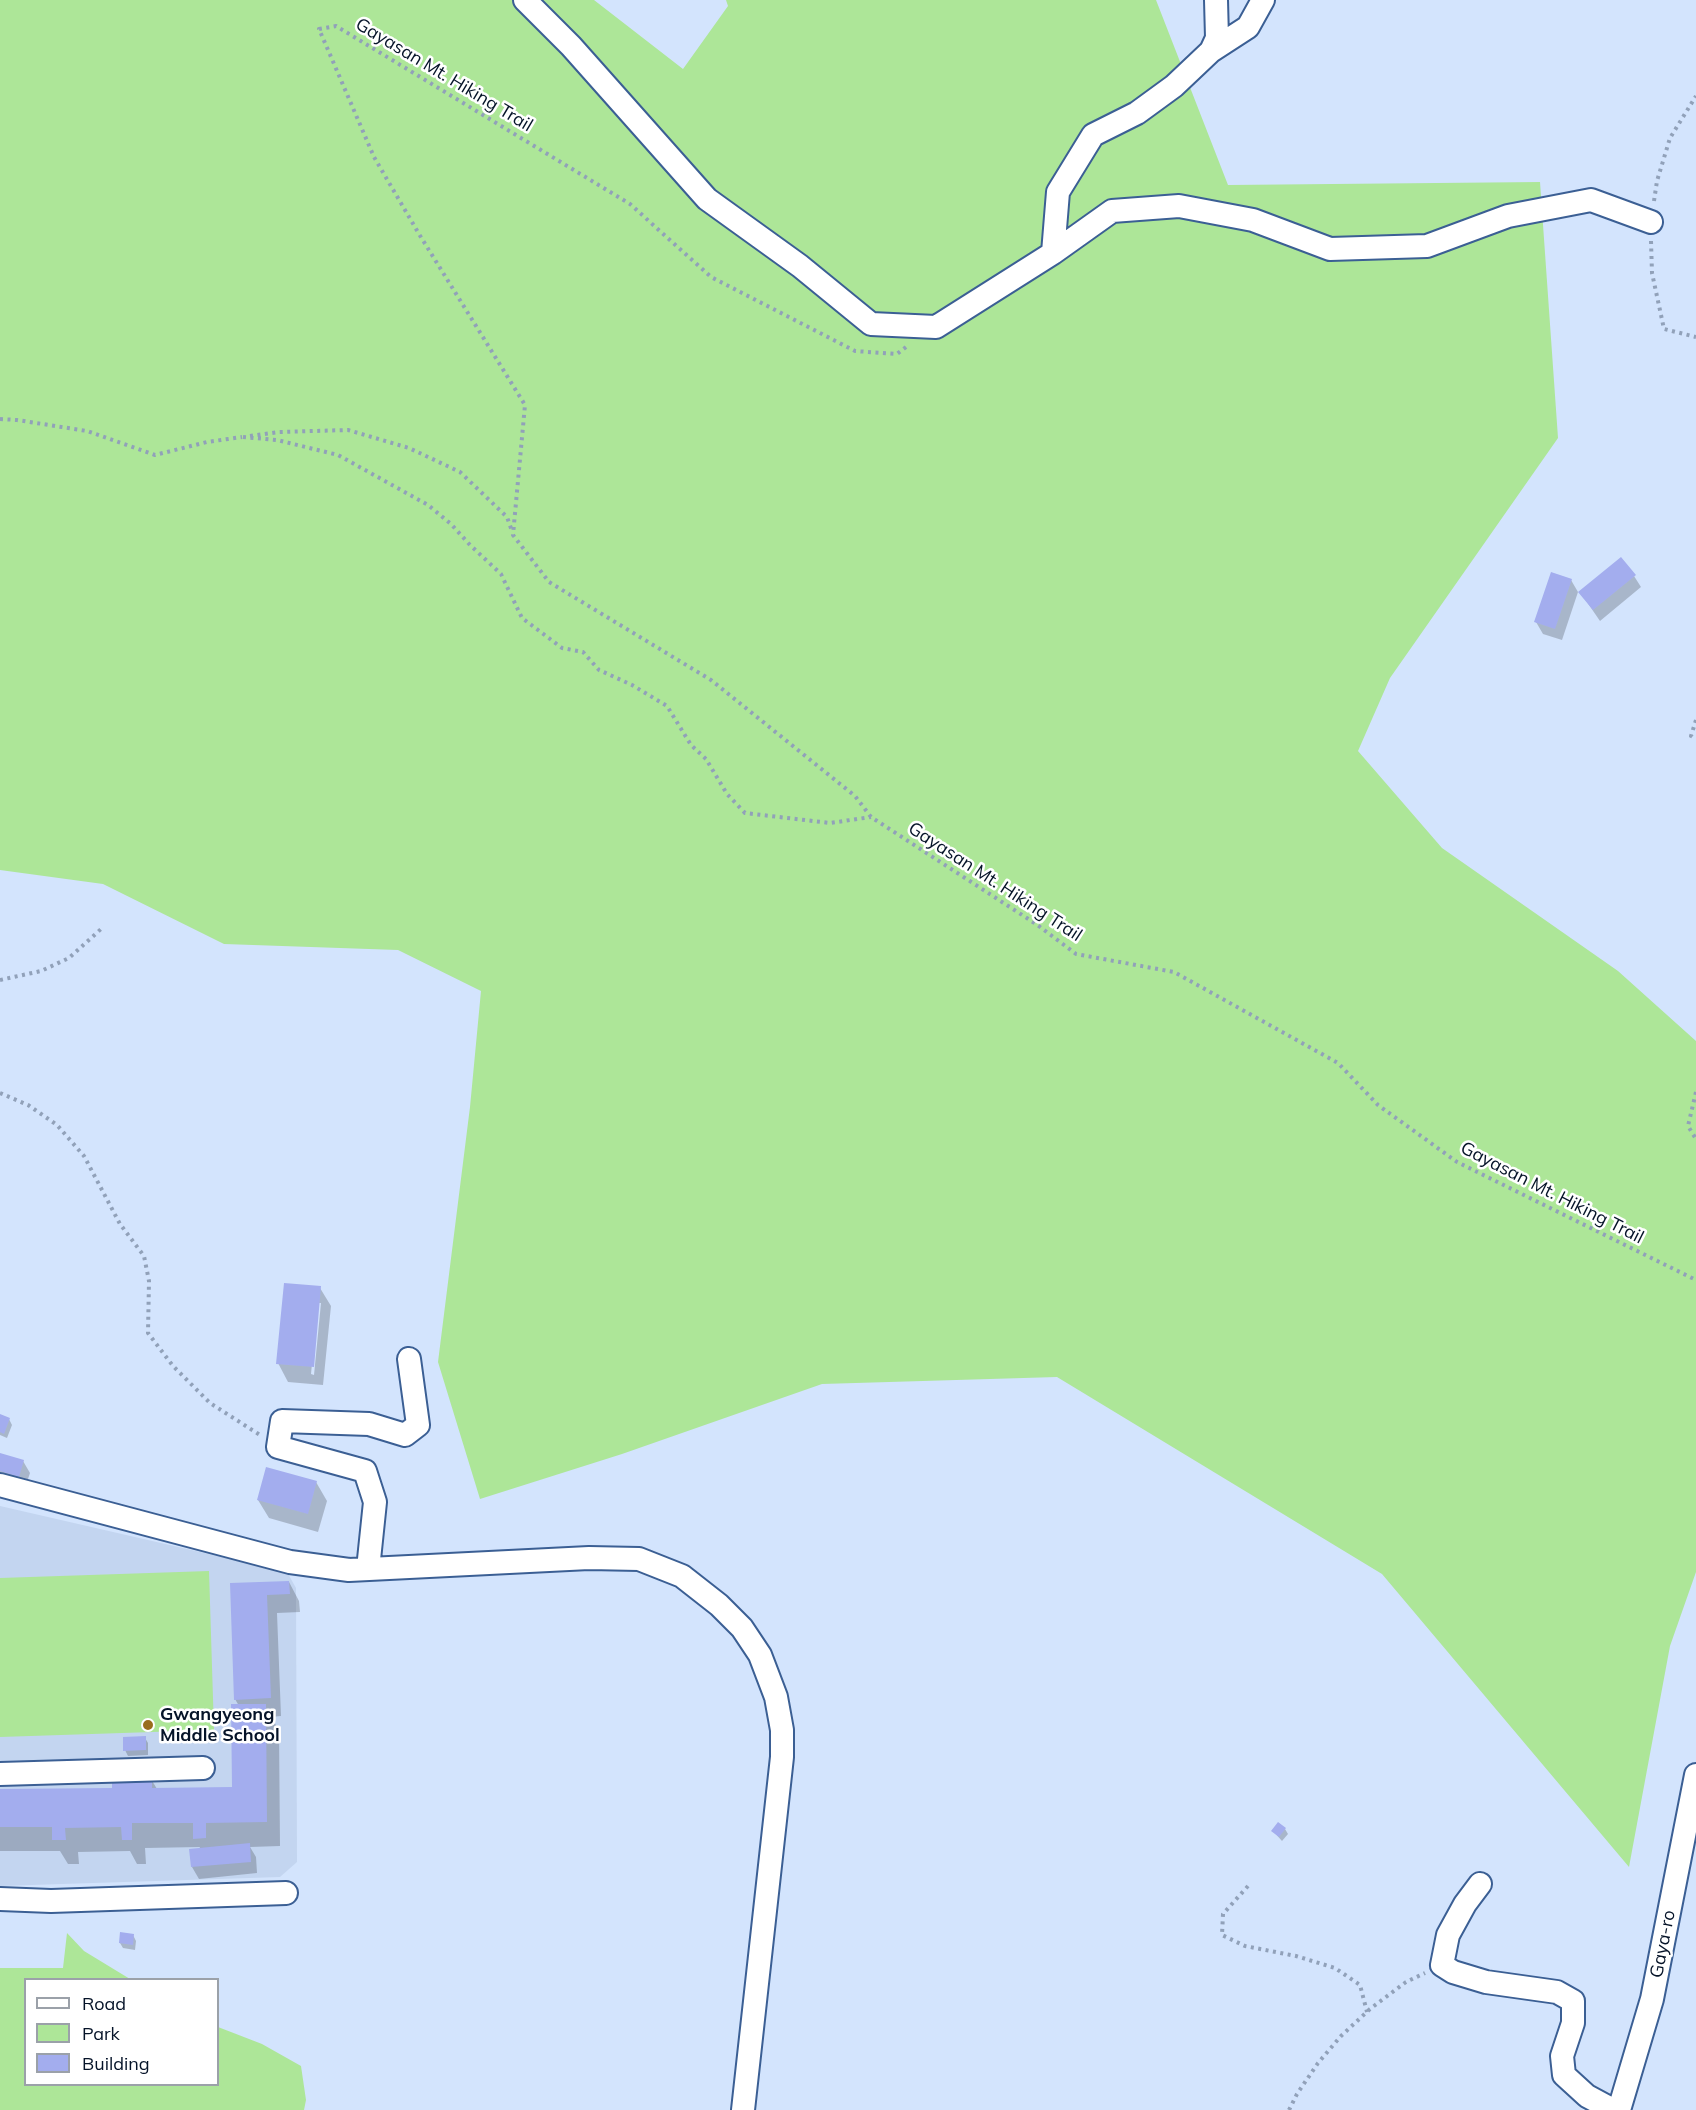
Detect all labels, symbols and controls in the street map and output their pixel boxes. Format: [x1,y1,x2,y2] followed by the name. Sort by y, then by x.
[352,14,536,136] street label: Gayasan Mt. Hiking Trail
[904,818,1086,946] street label: Gayasan Mt. Hiking Trail
[1457,1137,1647,1249] street label: Gayasan Mt. Hiking Trail
[160,1704,280,1746] place label: Gwangyeong Middle School
[141,1718,155,1732] marker: Gwangyeong Middle School
[1646,1908,1680,1980] street label: Gaya-ro
[24,1978,219,2086] legend
[82,1992,126,2015] text: Road
[82,2022,120,2045] text: Park
[82,2052,150,2075] text: Building

